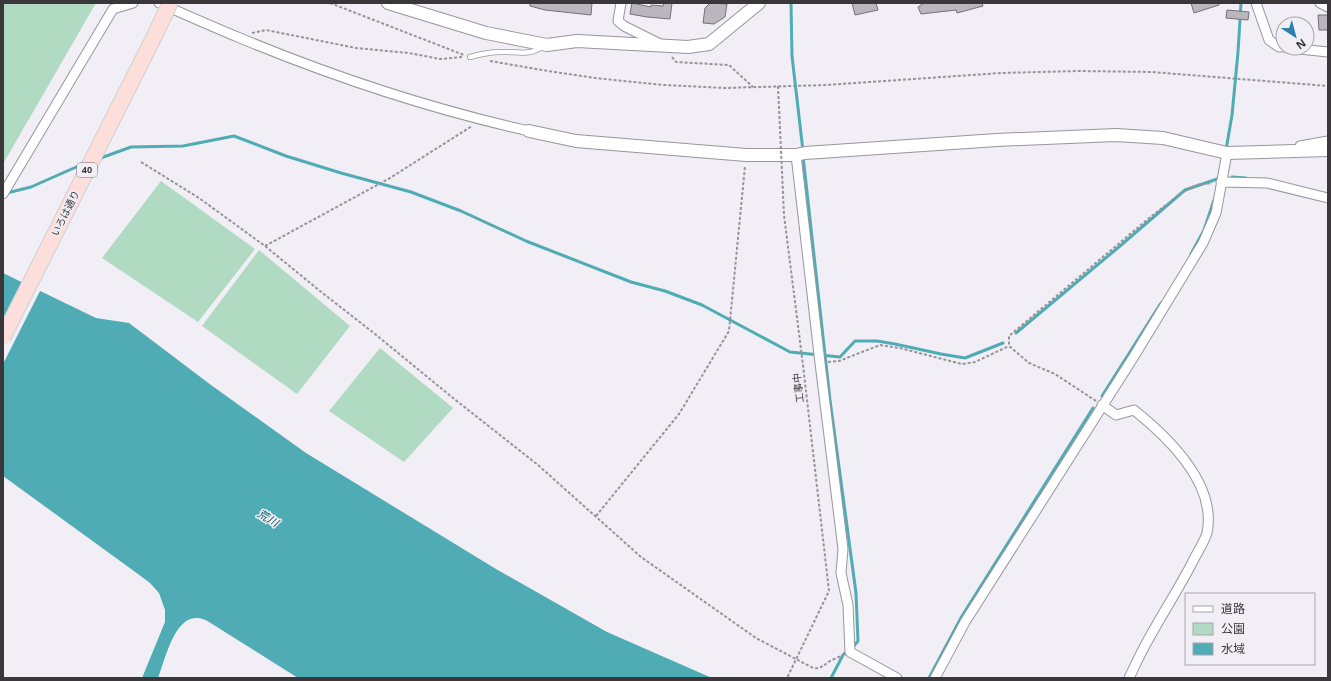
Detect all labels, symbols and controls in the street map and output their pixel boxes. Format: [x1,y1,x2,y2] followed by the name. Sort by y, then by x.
[1275,16,1315,56] north arrow
[1293,36,1309,53] text: N
[77,163,97,177] road number: 40
[47,188,83,238] street label: いろは通り
[789,372,807,404] street label: 工事中
[255,505,282,530] water label: 荒川
[1185,593,1315,665] legend
[1221,600,1245,617] text: 道路
[1221,620,1245,637] text: 公園
[1221,640,1245,657] text: 水域

